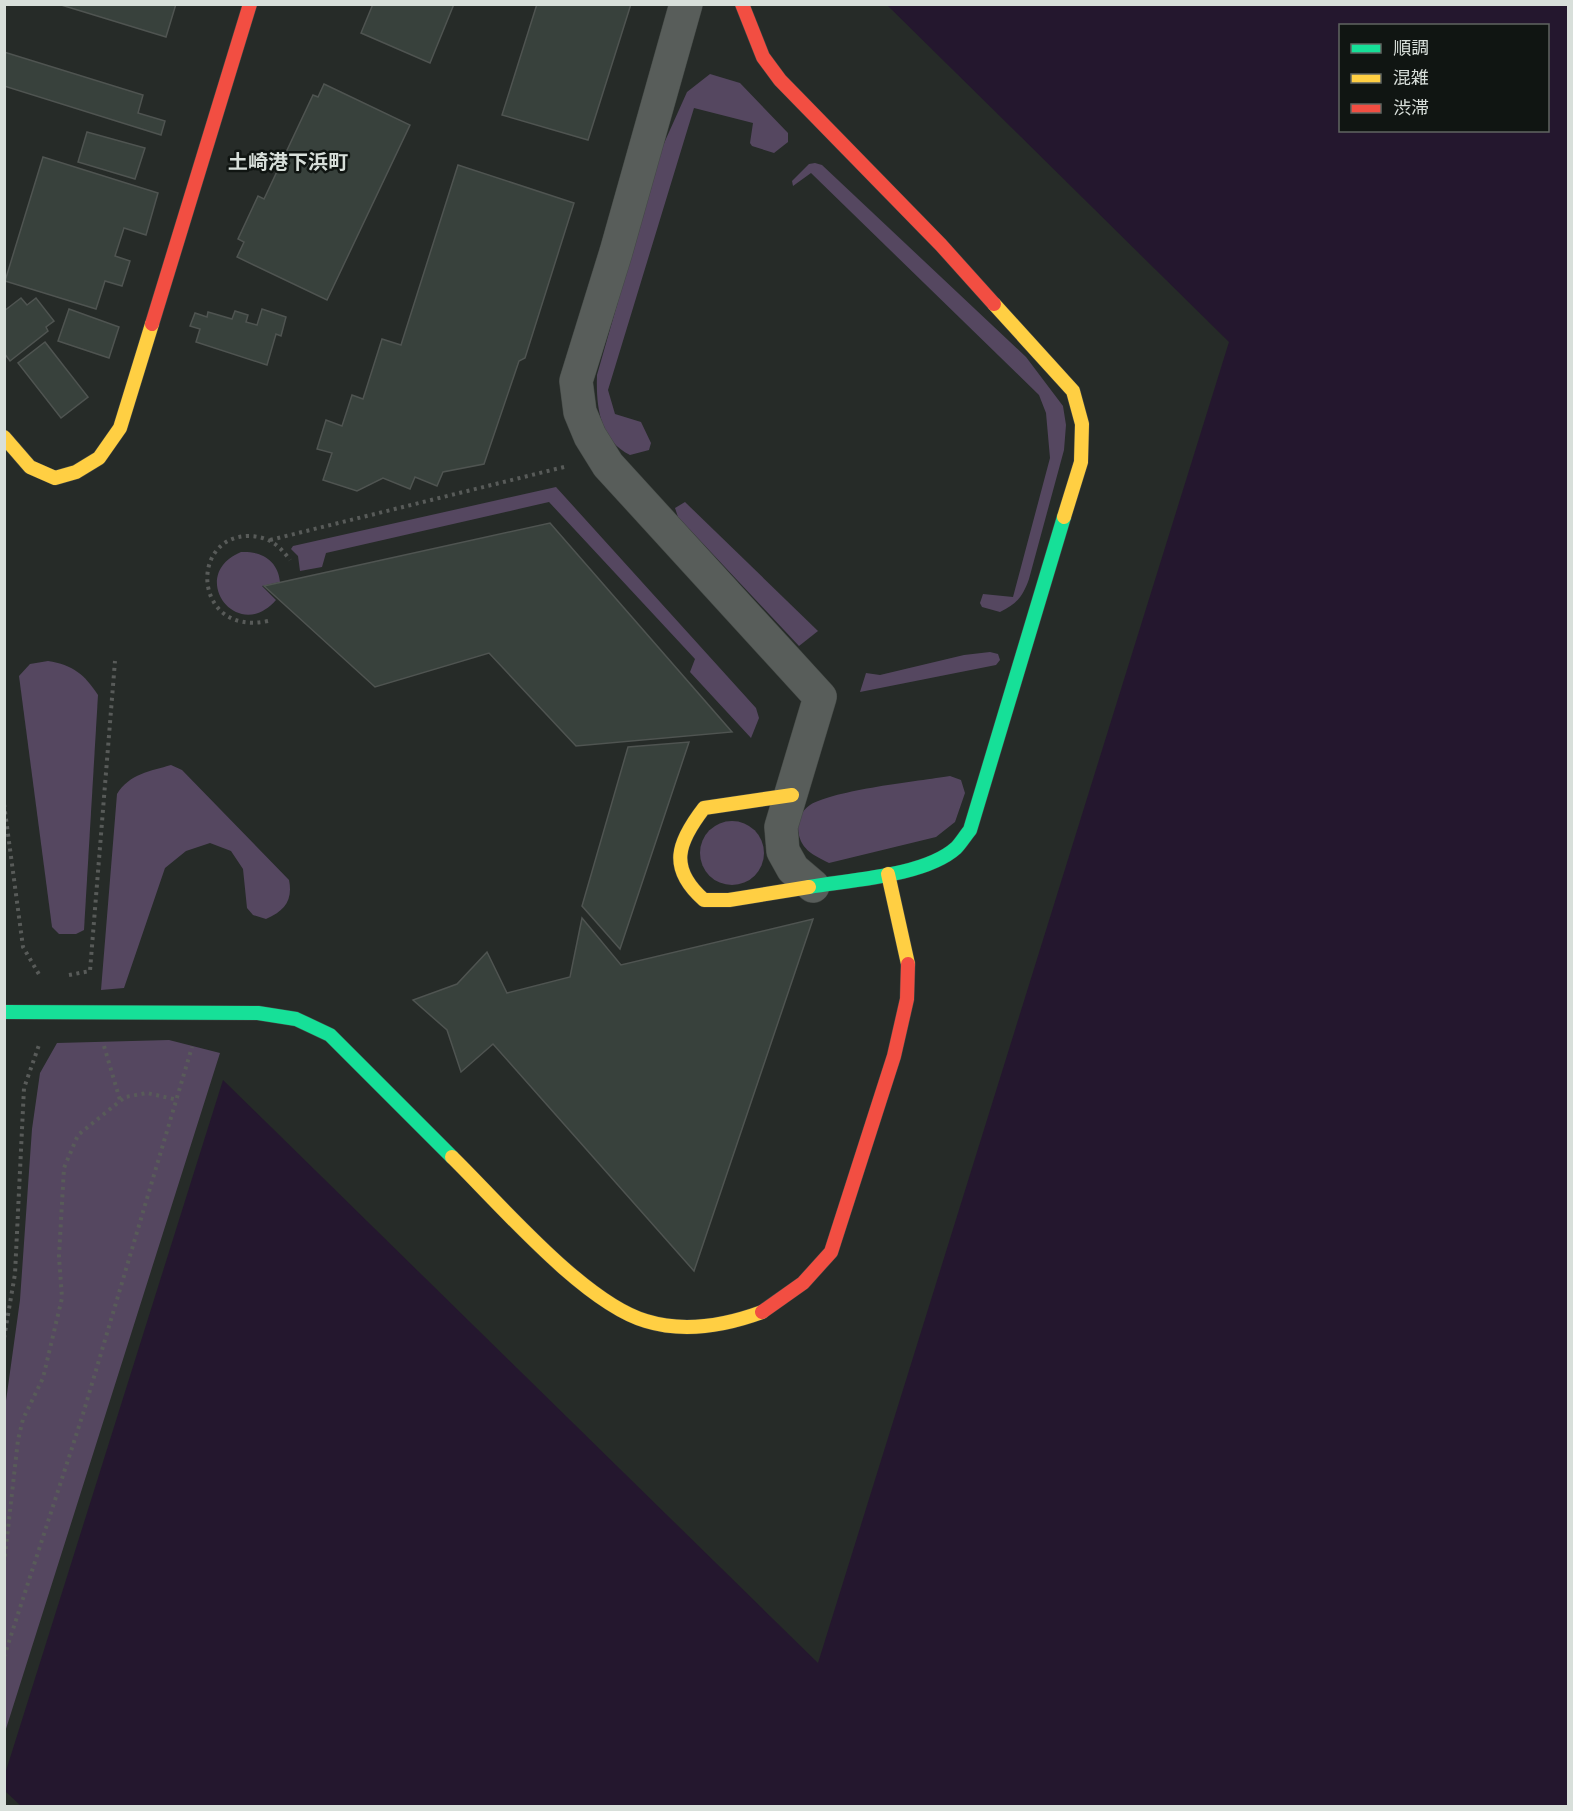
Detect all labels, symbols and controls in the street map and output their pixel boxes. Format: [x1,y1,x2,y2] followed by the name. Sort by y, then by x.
[1339,24,1549,132] legend
[1393,37,1429,59] text: 順調
[1393,67,1429,89] text: 混雑
[1393,97,1429,119] text: 渋滞
[228,150,348,174] district label: 土崎港下浜町

